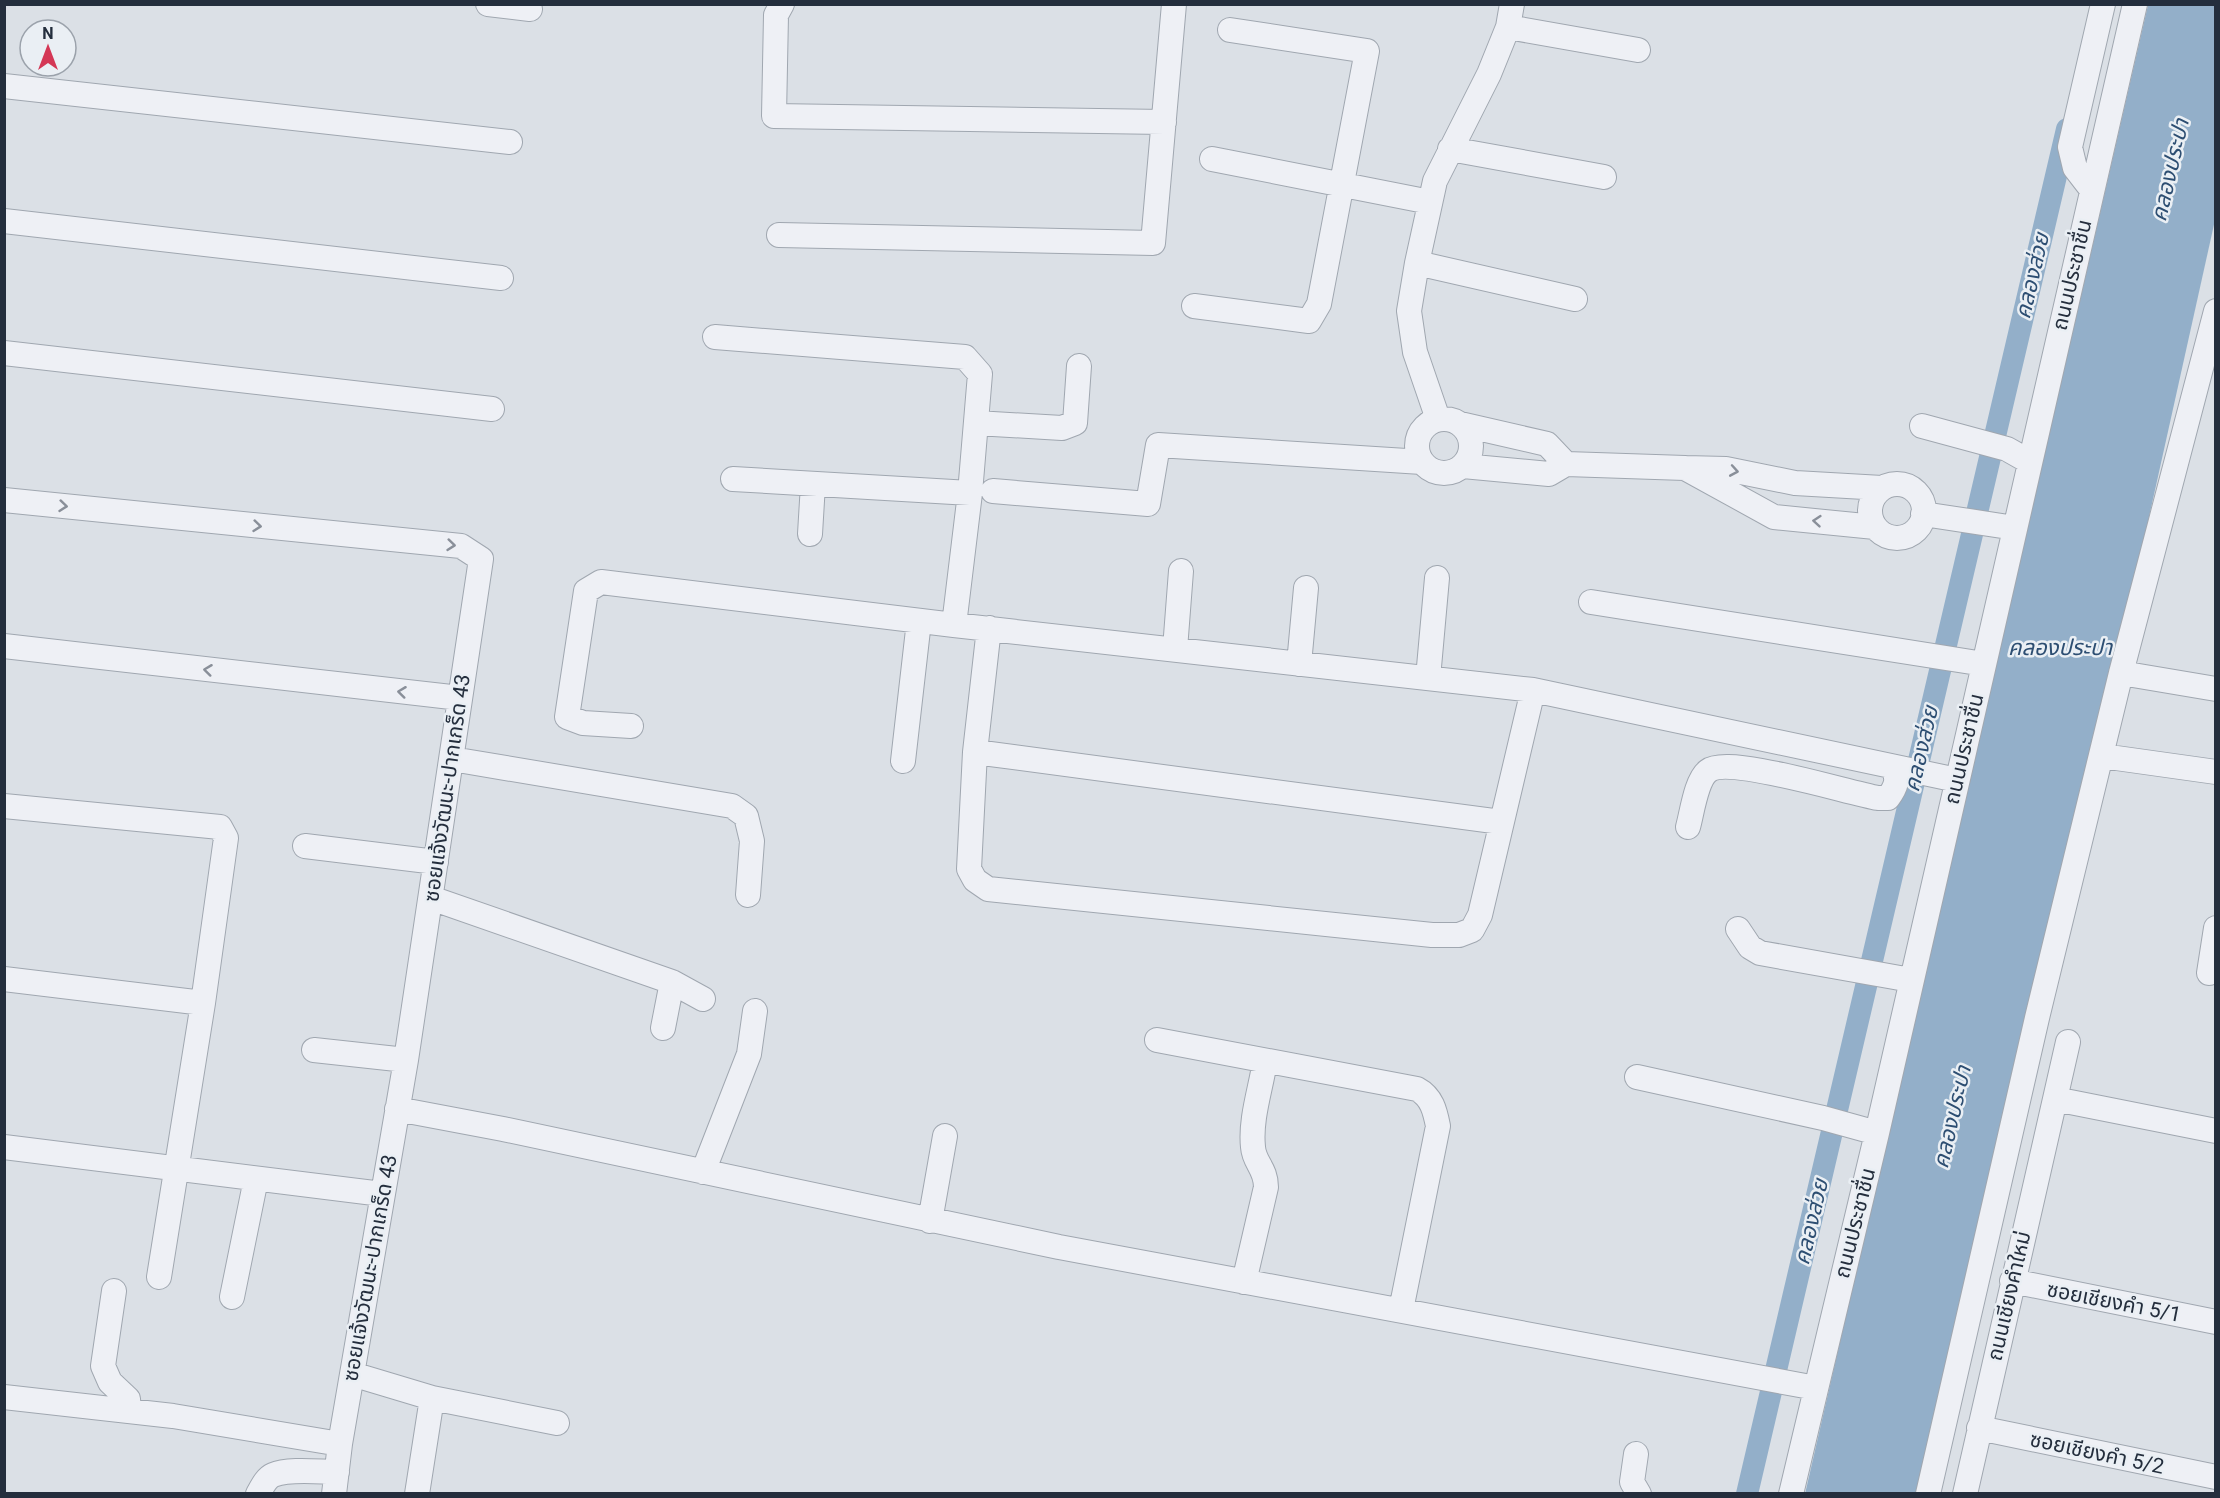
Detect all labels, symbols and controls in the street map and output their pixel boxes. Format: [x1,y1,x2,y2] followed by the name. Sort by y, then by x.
[18,18,78,78] north arrow
[42,24,54,43] text: N
[2146,115,2194,224] water label: คลองประปา
[2045,217,2096,333] street label: ถนนประชาชื่น
[2010,229,2054,321] water label: คลองส่วย
[1729,464,1739,477] one-way arrow
[58,499,67,512] one-way arrow
[1813,515,1822,528] one-way arrow
[252,519,261,531] one-way arrow
[446,538,455,551] one-way arrow
[2008,635,2113,660] water label: คลองประปา
[204,664,213,676] one-way arrow
[418,672,475,903] street label: ซอยแจ้งวัฒนะ-ปากเกร็ด 43
[398,686,407,699] one-way arrow
[1937,691,1988,807] street label: ถนนประชาชื่น
[1899,702,1943,794] water label: คลองส่วย
[1928,1062,1976,1171] water label: คลองประปา
[337,1153,402,1383] street label: ซอยแจ้งวัฒนะ-ปากเกร็ด 43
[1827,1165,1880,1281] street label: ถนนประชาชื่น
[1789,1175,1833,1267] water label: คลองส่วย
[1982,1229,2036,1363] street label: ถนนเชียงคำใหม่
[2045,1277,2183,1327] street label: ซอยเชียงคำ 5/1
[2028,1427,2166,1479] street label: ซอยเชียงคำ 5/2

